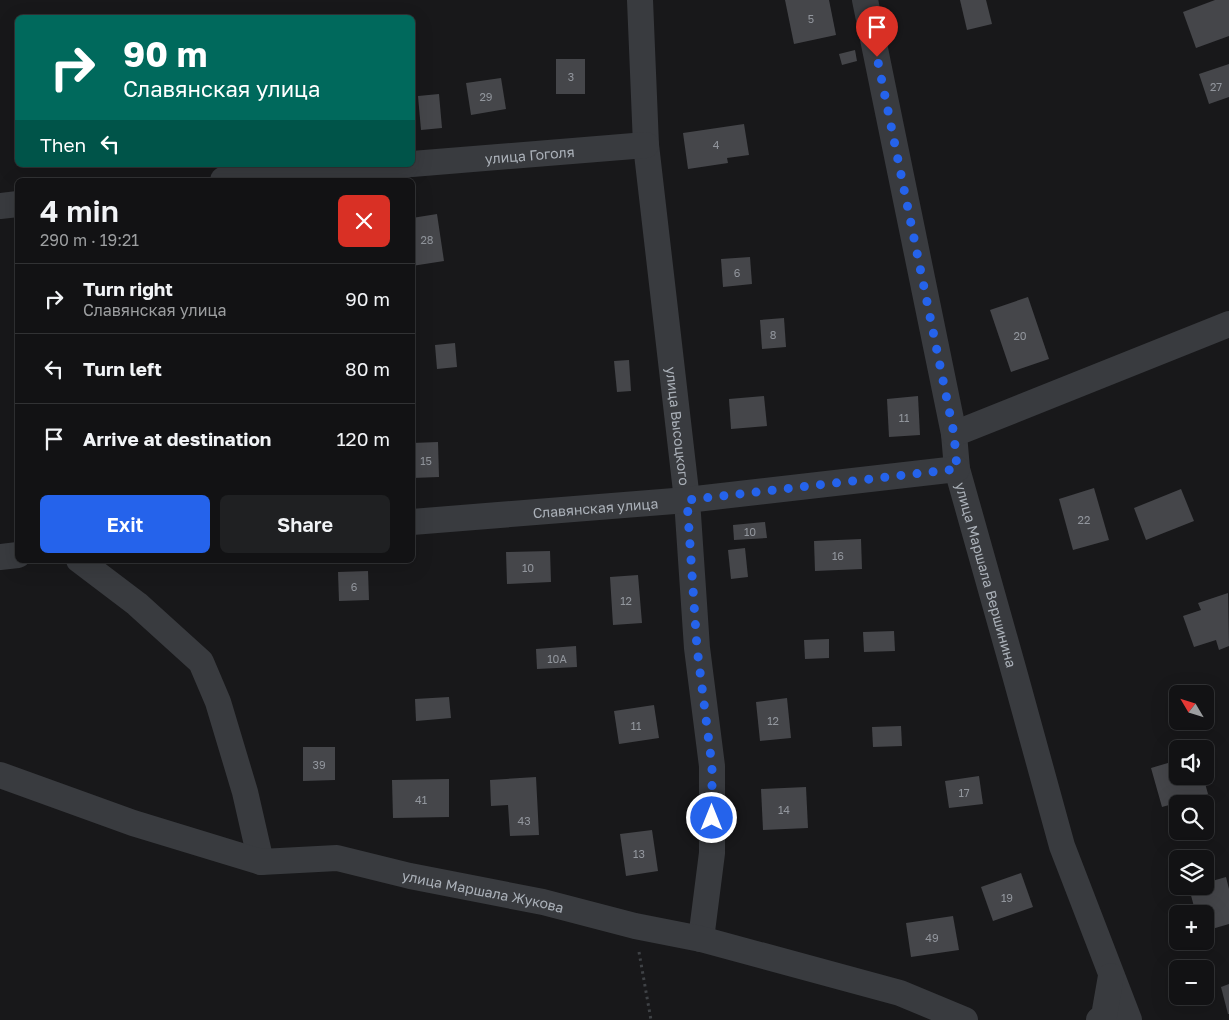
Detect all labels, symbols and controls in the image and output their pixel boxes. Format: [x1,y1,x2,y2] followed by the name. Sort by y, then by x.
[856,6,898,57] pin
[808,12,814,25] house number: 5
[863,13,891,41] icon: arrive
[123,33,207,75] text: 90 m
[40,35,105,100] icon: right
[568,70,574,83] house number: 3
[123,75,320,102] text: Славянская улица
[1210,80,1222,93] house number: 27
[479,90,493,103] house number: 29
[96,130,124,158] icon: left
[40,133,86,156] text: Then
[713,138,720,151] house number: 4
[484,142,575,167] street label: улица Гоголя
[40,193,119,229] text: 4 min
[338,195,390,247] button: close
[40,230,139,250] text: 290 m · 19:21
[420,233,434,246] house number: 28
[734,266,741,279] house number: 6
[83,277,173,300] text: Turn right
[40,285,68,313] icon: right
[345,287,390,310] text: 90 m
[83,300,227,320] text: Славянская улица
[770,328,777,341] house number: 8
[1013,329,1027,342] house number: 20
[40,355,68,383] icon: left
[83,357,162,380] text: Turn left
[345,357,390,380] text: 80 m
[663,366,694,487] street label: улица Высоцкого
[899,411,909,424] house number: 11
[40,425,68,453] icon: arrive
[83,427,271,450] text: Arrive at destination
[336,427,390,450] text: 120 m
[420,454,432,467] house number: 15
[953,480,1021,669] street label: улица Маршала Вершинина
[532,494,659,521] street label: Славянская улица
[40,495,210,553] button: Exit
[220,495,390,553] button: Share
[1078,513,1090,526] house number: 22
[744,525,756,538] house number: 10
[832,549,844,562] house number: 16
[522,561,534,574] house number: 10
[351,580,358,593] house number: 6
[620,594,632,607] house number: 12
[547,652,567,665] house number: 10А
[1169,685,1214,730] north arrow
[1169,685,1214,1005] map controls
[767,714,779,727] house number: 12
[631,719,641,732] house number: 11
[1169,740,1214,785] button: sound
[312,758,326,771] house number: 39
[958,786,970,799] house number: 17
[685,791,737,843] position arrow
[415,793,427,806] house number: 41
[1169,795,1214,840] button: search
[778,803,790,816] house number: 14
[517,814,531,827] house number: 43
[633,847,645,860] house number: 13
[1169,850,1214,895] button: layers
[400,866,566,916] street label: улица Маршала Жукова
[1001,891,1013,904] house number: 19
[1169,905,1214,950] button: +
[925,931,939,944] house number: 49
[1169,960,1214,1005] button: −

